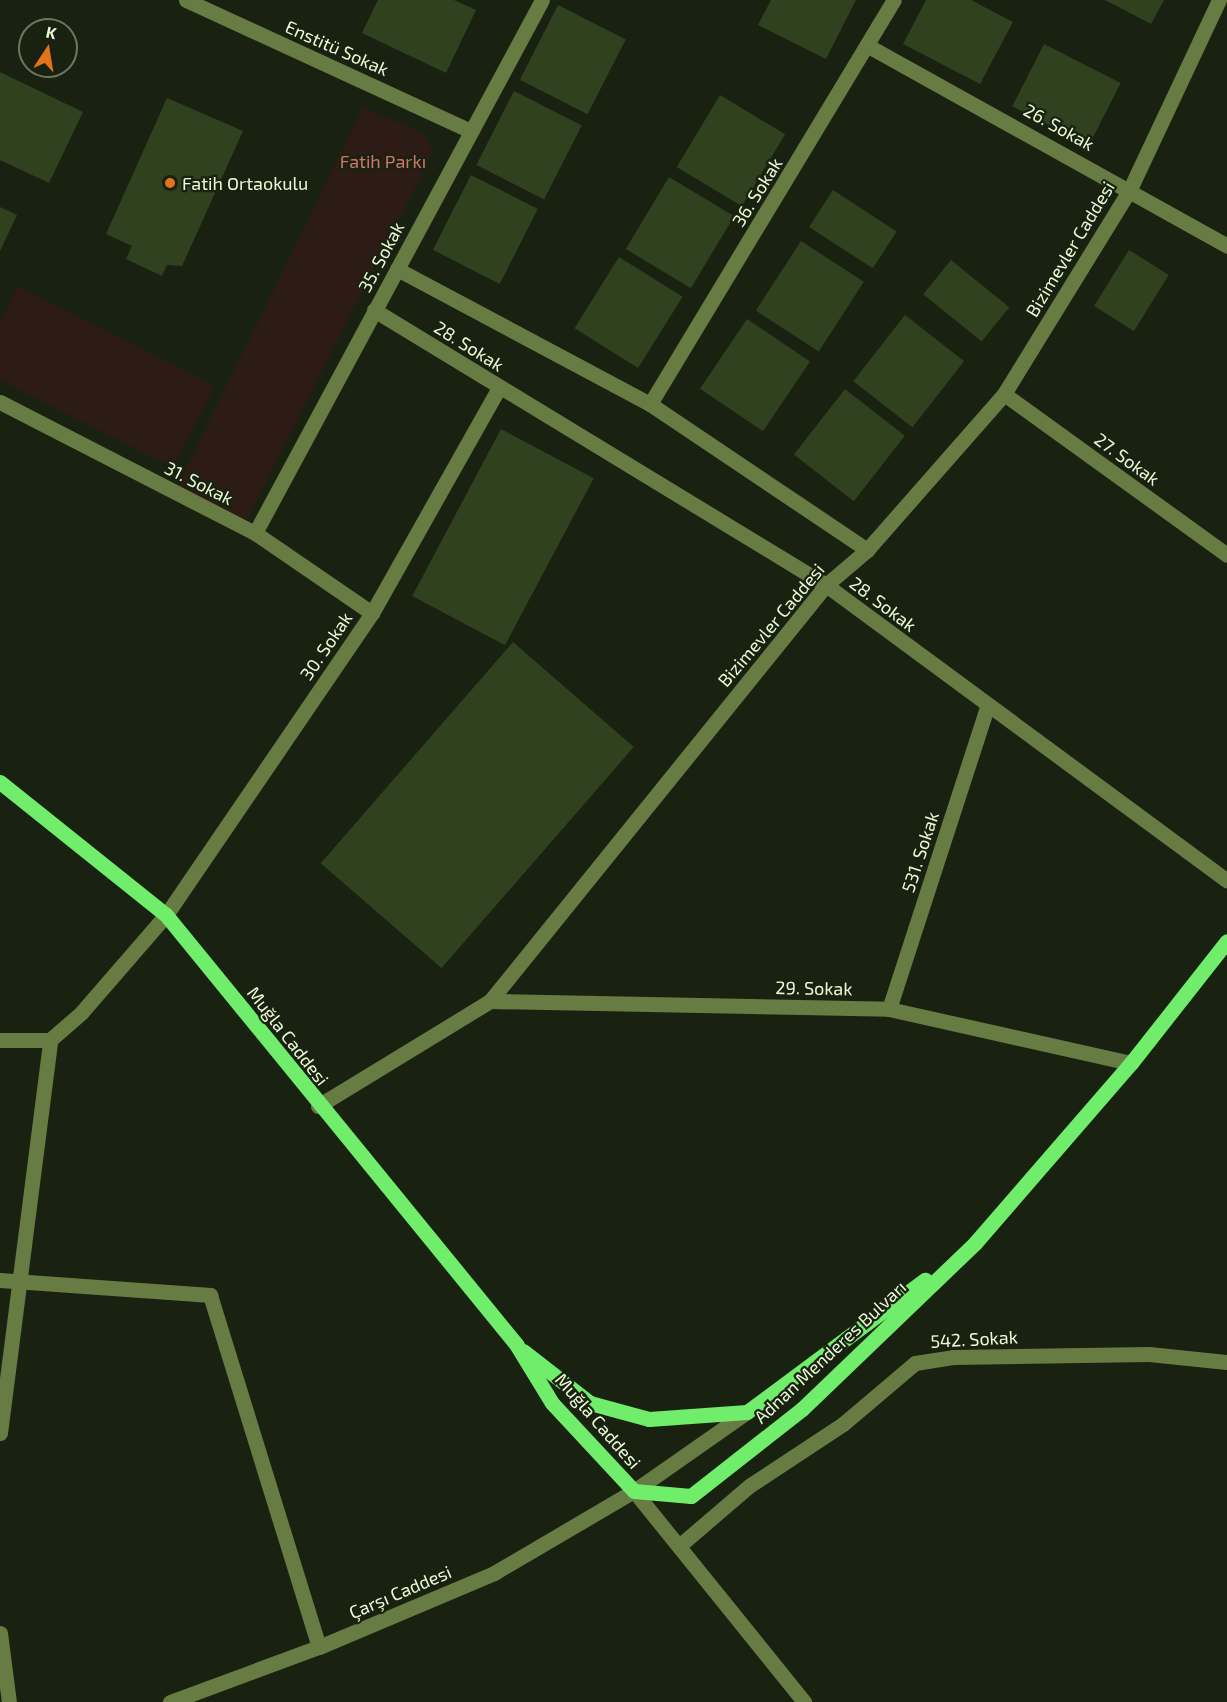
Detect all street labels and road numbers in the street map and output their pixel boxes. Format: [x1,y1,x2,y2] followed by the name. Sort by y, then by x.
[282,16,392,80] street label: Enstitü Sokak
[1020,99,1098,155] street label: 26. Sokak
[727,154,787,230] street label: 36. Sokak
[1021,177,1119,321] street label: Bizimevler Caddesi
[354,218,408,296] street label: 35. Sokak
[430,316,508,376] street label: 28. Sokak
[1090,428,1164,490] street label: 27. Sokak
[161,457,237,509] street label: 31. Sokak
[713,559,829,691] street label: Bizimevler Caddesi
[845,572,921,636] street label: 28. Sokak
[295,608,357,684] street label: 30. Sokak
[897,809,943,895] street label: 531. Sokak
[775,977,853,999] street label: 29. Sokak
[243,982,333,1090] street label: Muğla Caddesi
[750,1276,910,1428] street label: Adnan Menderes Bulvarı
[930,1326,1018,1352] street label: 542. Sokak
[551,1369,645,1473] street label: Muğla Caddesi
[346,1561,454,1623] street label: Çarşı Caddesi

